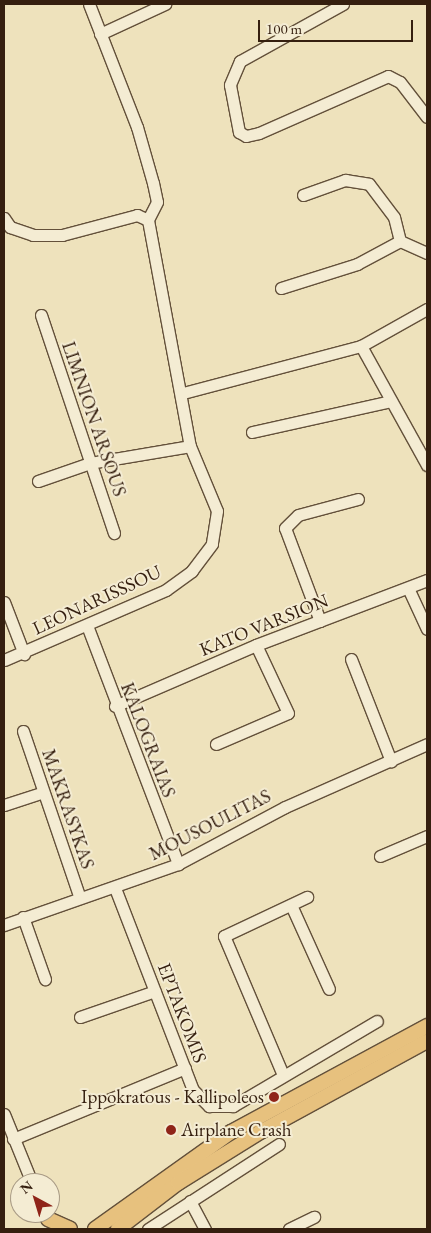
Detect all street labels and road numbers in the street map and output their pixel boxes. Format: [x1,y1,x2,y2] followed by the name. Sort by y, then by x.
[57,339,131,499] street label: LIMNION ARSOUS
[29,560,165,640] street label: LEONARISSSOU
[196,589,332,661] street label: KATO VARSION
[116,679,180,801] street label: KALOGRAIAS
[37,746,99,872] street label: MAKRASYKAS
[145,785,275,865] street label: MOUSOULITAS
[152,960,212,1066] street label: EPTAKOMIS

